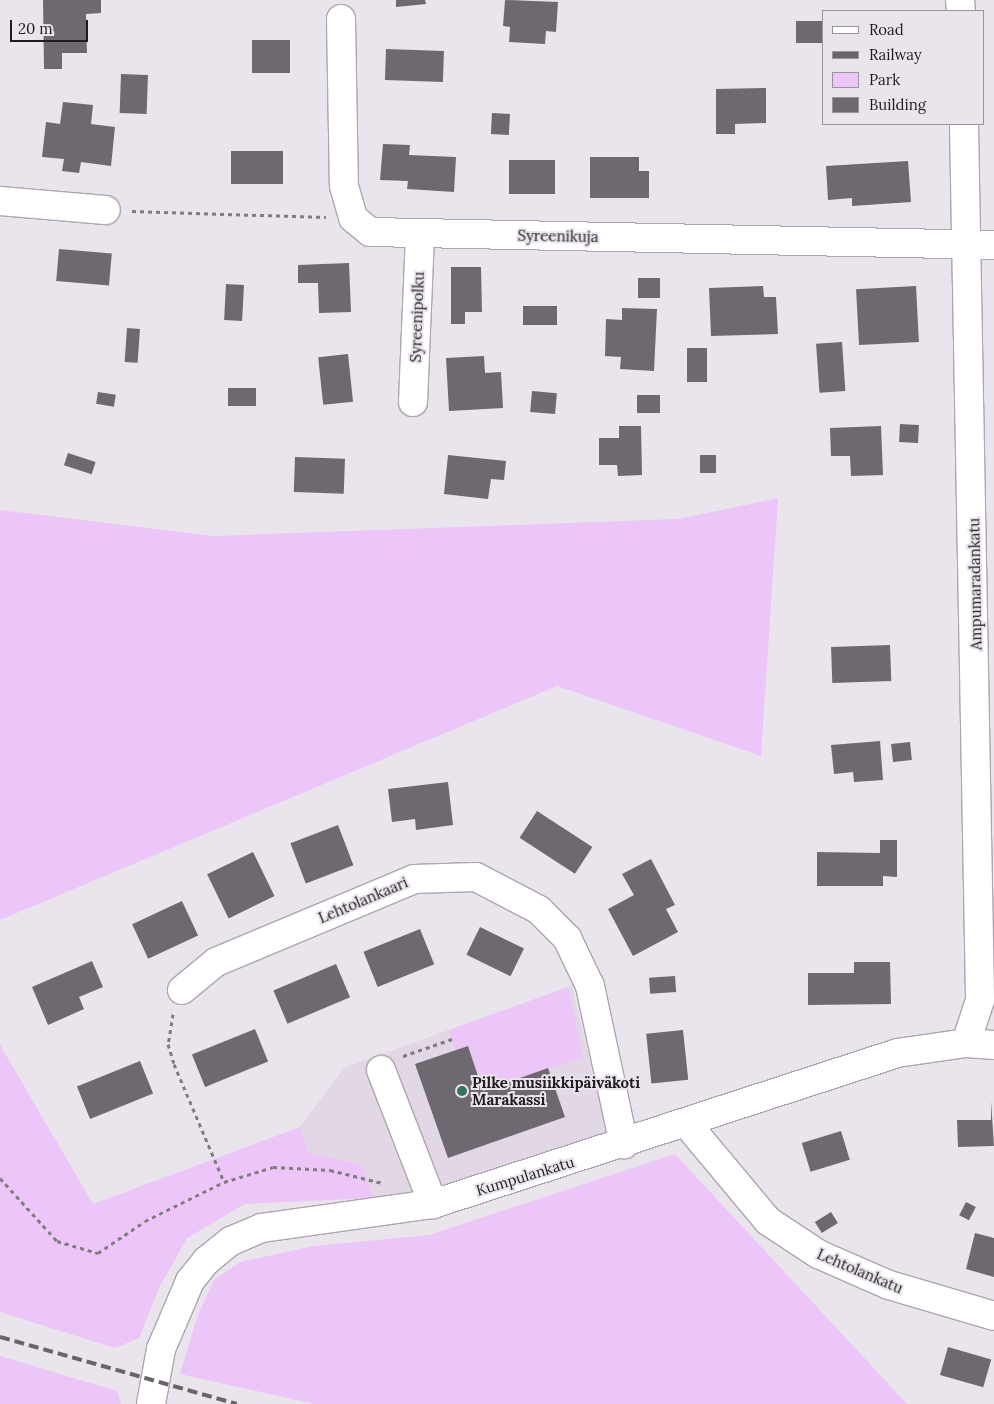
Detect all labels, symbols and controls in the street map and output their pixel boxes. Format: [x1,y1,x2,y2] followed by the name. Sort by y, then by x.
[12,10,90,42] scale bar
[822,10,984,125] legend
[18,19,53,38] text: 20 m
[869,20,904,39] text: Road
[869,45,922,64] text: Railway
[869,70,900,89] text: Park
[869,95,926,114] text: Building
[517,226,599,246] street label: Syreenikuja
[406,271,428,363] street label: Syreenipolku
[965,518,985,650] street label: Ampumaradankatu
[316,873,410,927] street label: Lehtolankaari
[472,1073,640,1108] place label: Pilke musiikkipäiväkoti Marakassi
[456,1085,468,1097] marker: Pilke musiikkipäiväkoti Marakassi
[474,1153,576,1199] street label: Kumpulankatu
[814,1245,906,1297] street label: Lehtolankatu

